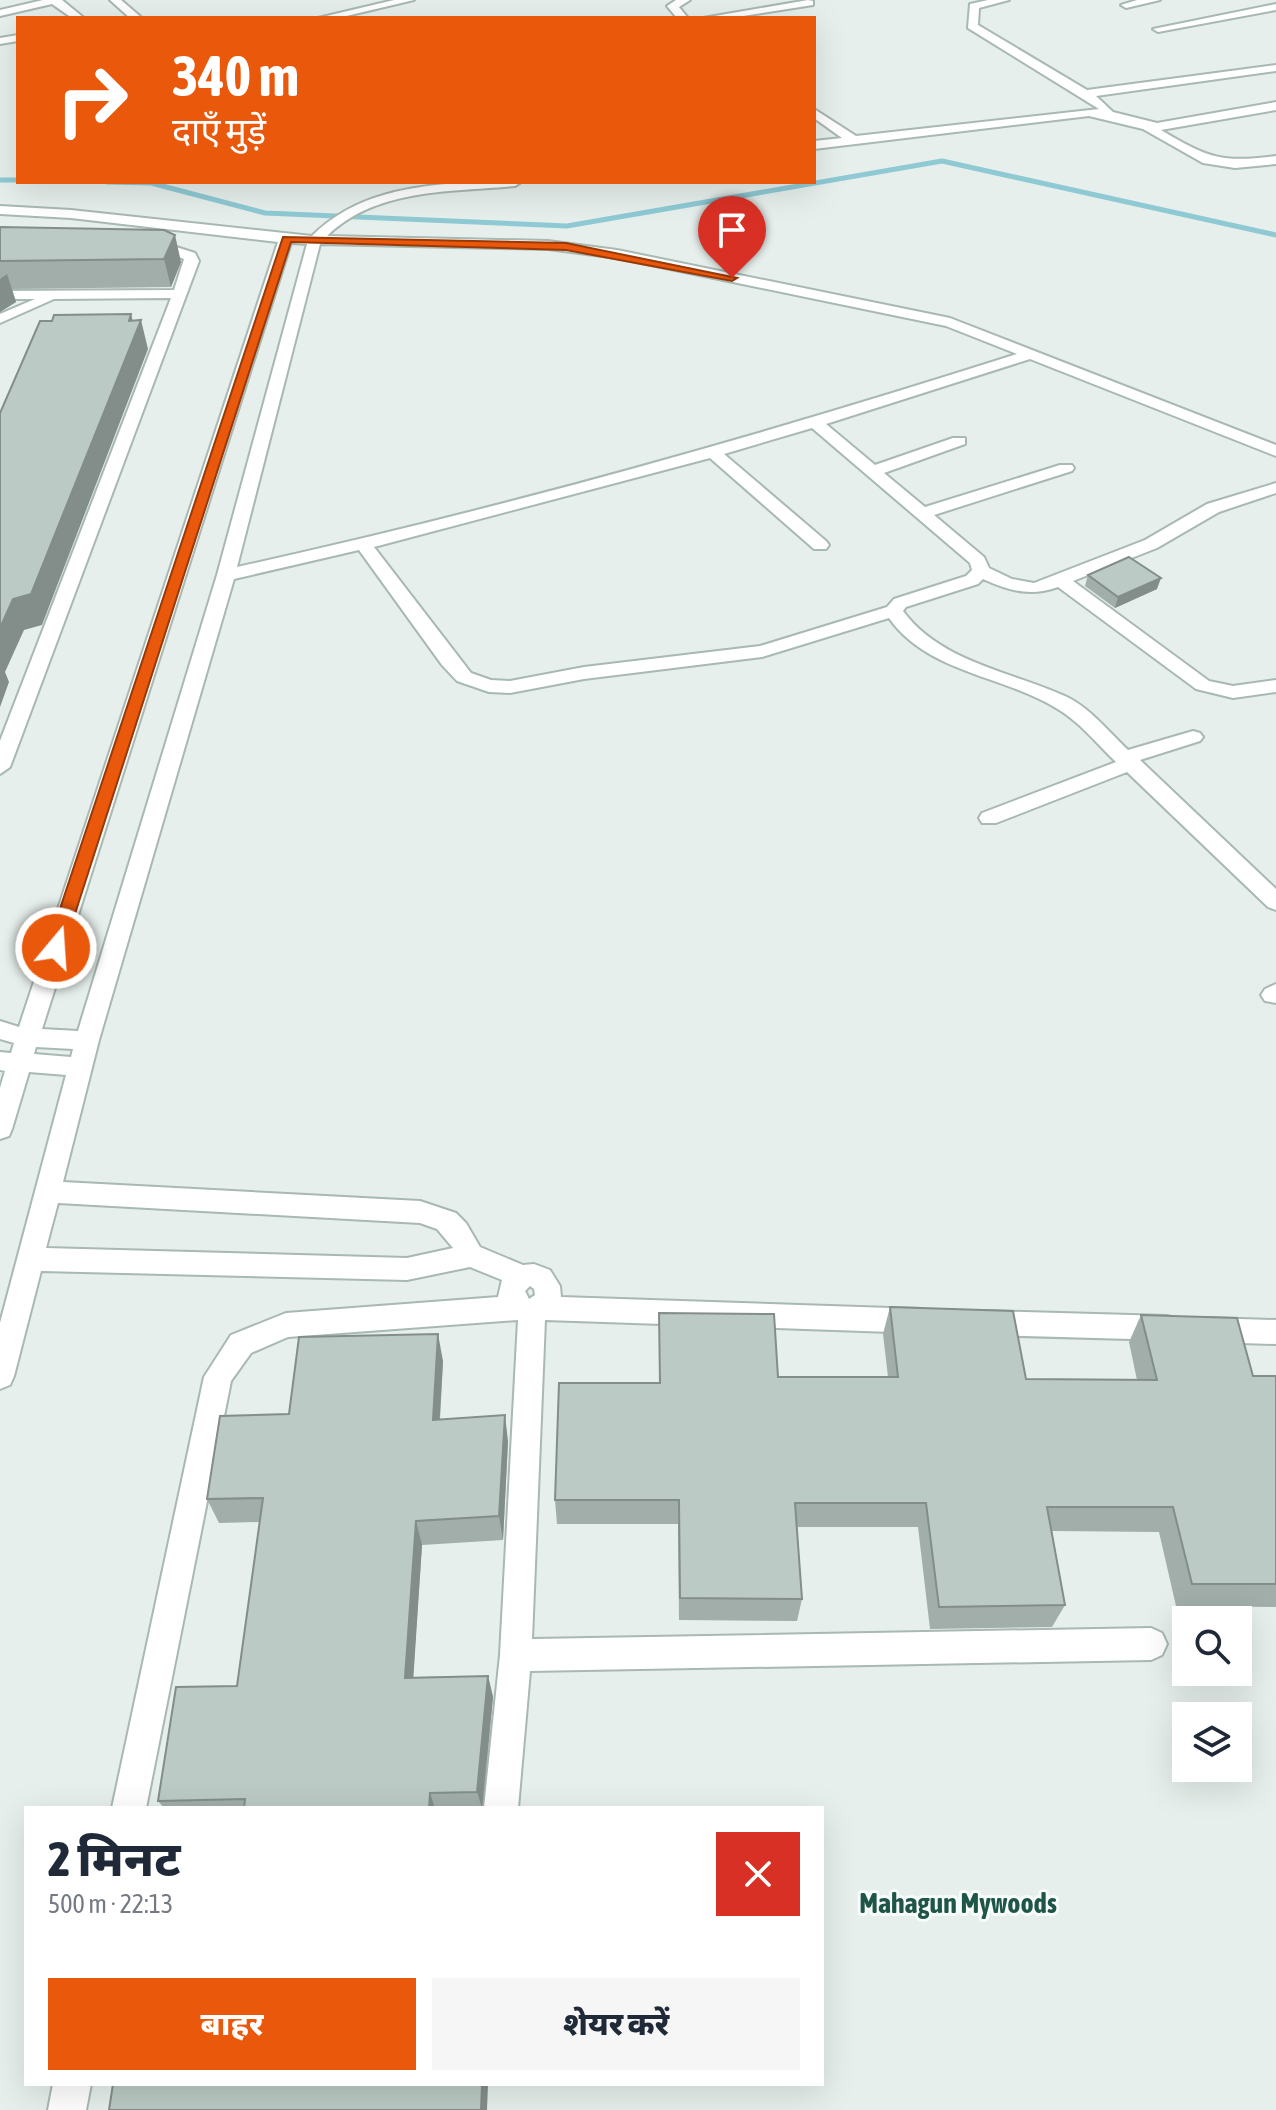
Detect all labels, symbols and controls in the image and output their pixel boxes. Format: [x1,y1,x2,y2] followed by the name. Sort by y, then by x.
[172,44,299,108] text: 340 m
[40,48,144,152] icon: right
[172,110,266,152] text: दाएँ मुड़ें
[698,196,766,278] pin
[710,208,754,252] icon: arrive
[14,906,98,990] position arrow
[1172,1606,1252,1782] map controls
[1172,1606,1252,1686] button: search
[1172,1702,1252,1782] button: layers
[48,1831,180,1886] text: 2 मिनट
[716,1832,800,1916] button: close
[859,1887,1057,1919] district label: Mahagun Mywoods
[48,1889,173,1919] text: 500 m · 22:13
[48,1978,416,2070] button: बाहर
[432,1978,800,2070] button: शेयर करें

